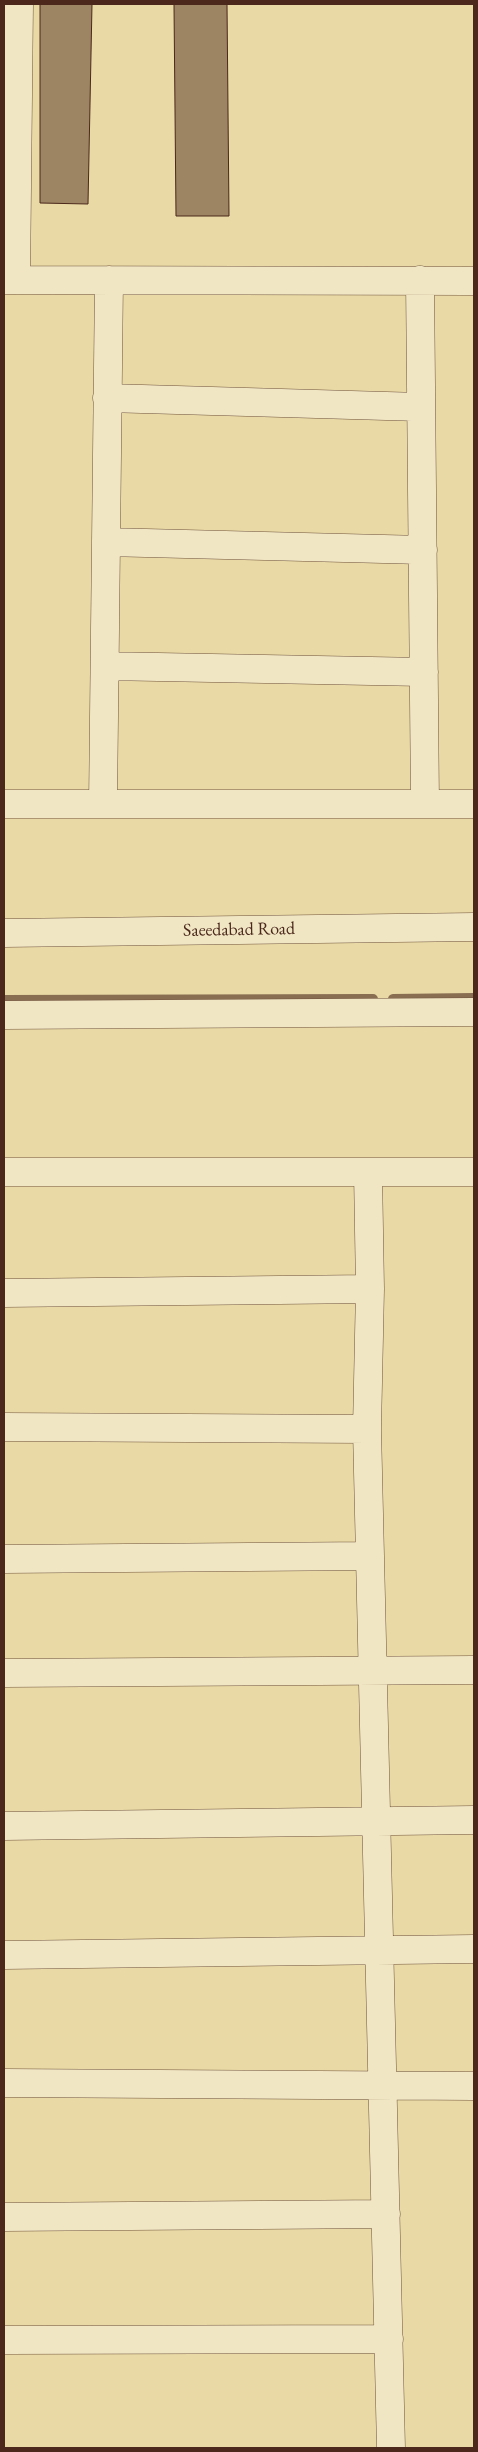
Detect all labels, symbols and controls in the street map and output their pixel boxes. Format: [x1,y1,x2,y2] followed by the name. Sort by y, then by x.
[183,918,295,942] street label: Saeedabad Road

